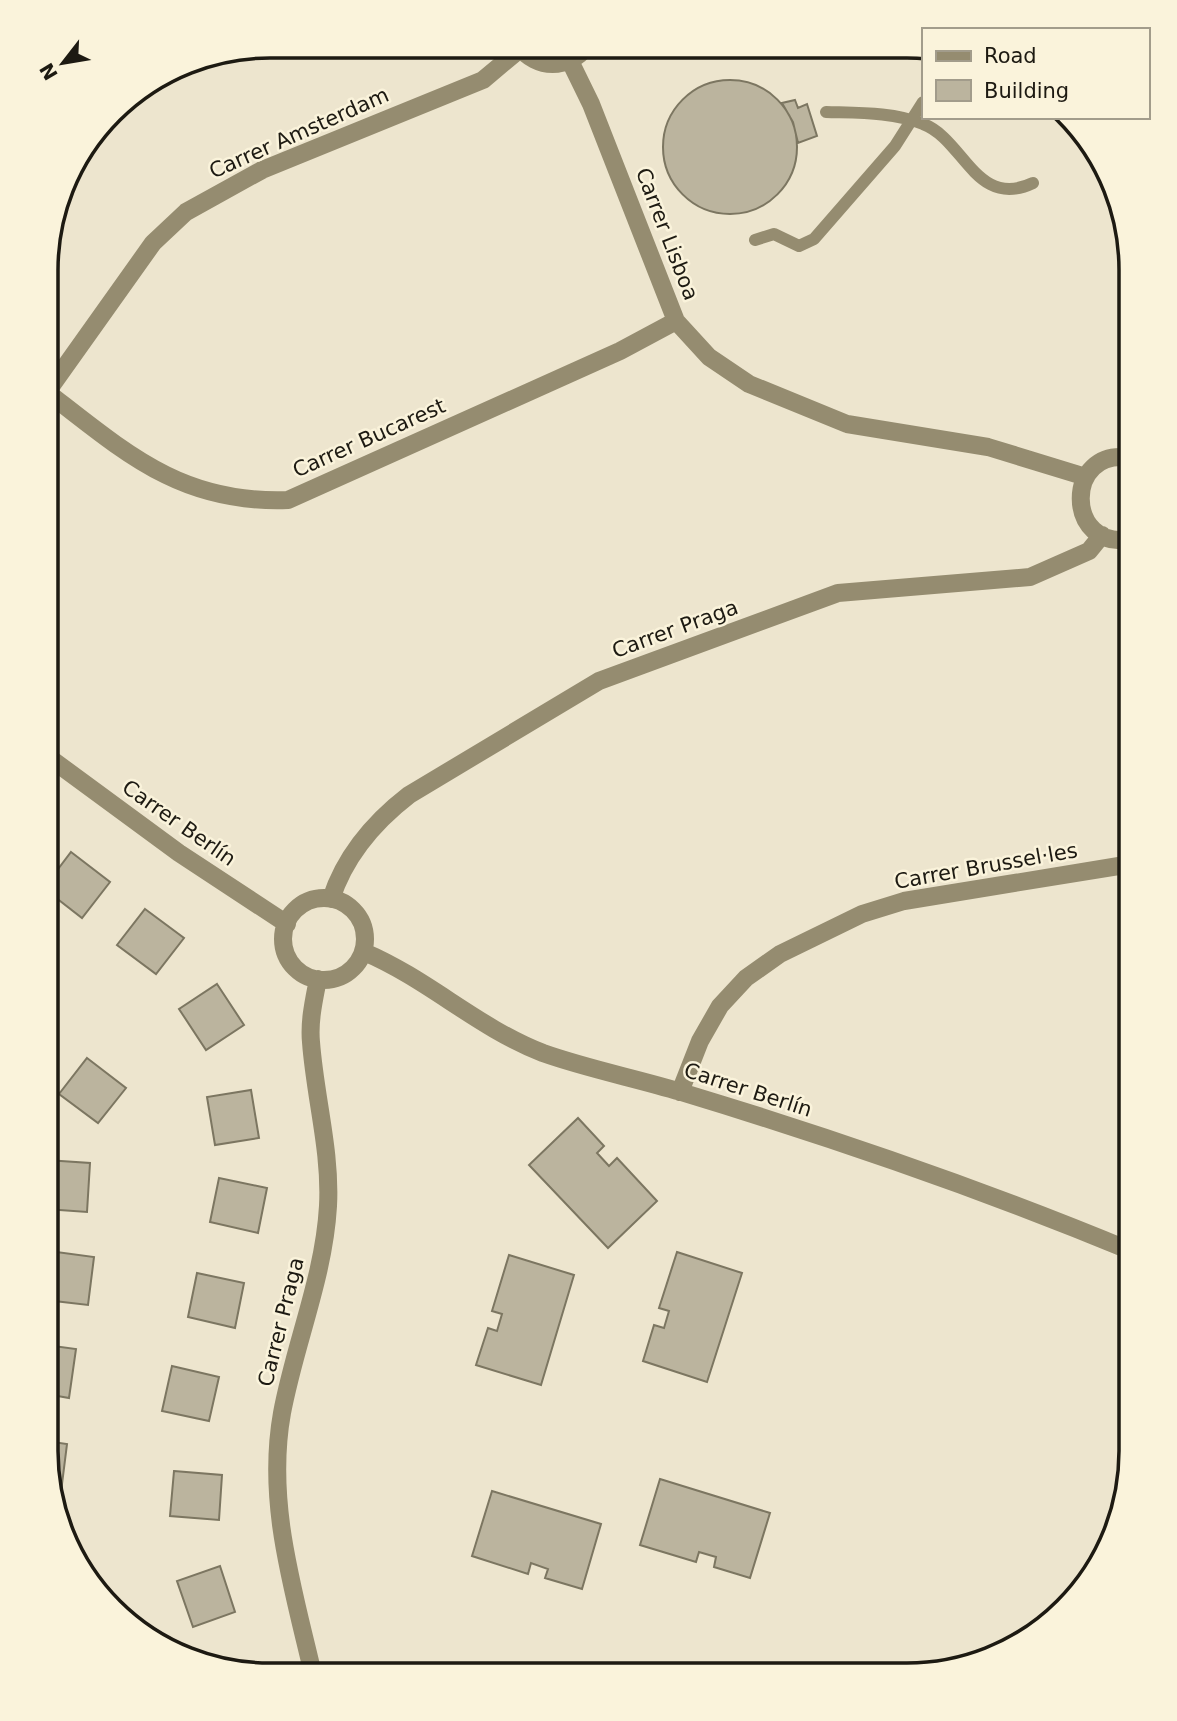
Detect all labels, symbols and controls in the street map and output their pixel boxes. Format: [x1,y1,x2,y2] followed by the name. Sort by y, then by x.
[28,28,98,98] north arrow
[922,28,1149,119] legend
[984,44,1037,68] text: Road
[35,59,62,84] text: N
[984,79,1069,103] text: Building
[205,83,393,183] street label: Carrer Amsterdam
[631,164,703,304] street label: Carrer Lisboa
[289,394,449,482] street label: Carrer Bucarest
[609,595,741,663] street label: Carrer Praga
[118,775,240,871] street label: Carrer Berlín
[893,838,1079,894] street label: Carrer Brussel·les
[681,1058,815,1122] street label: Carrer Berlín
[253,1255,309,1389] street label: Carrer Praga

